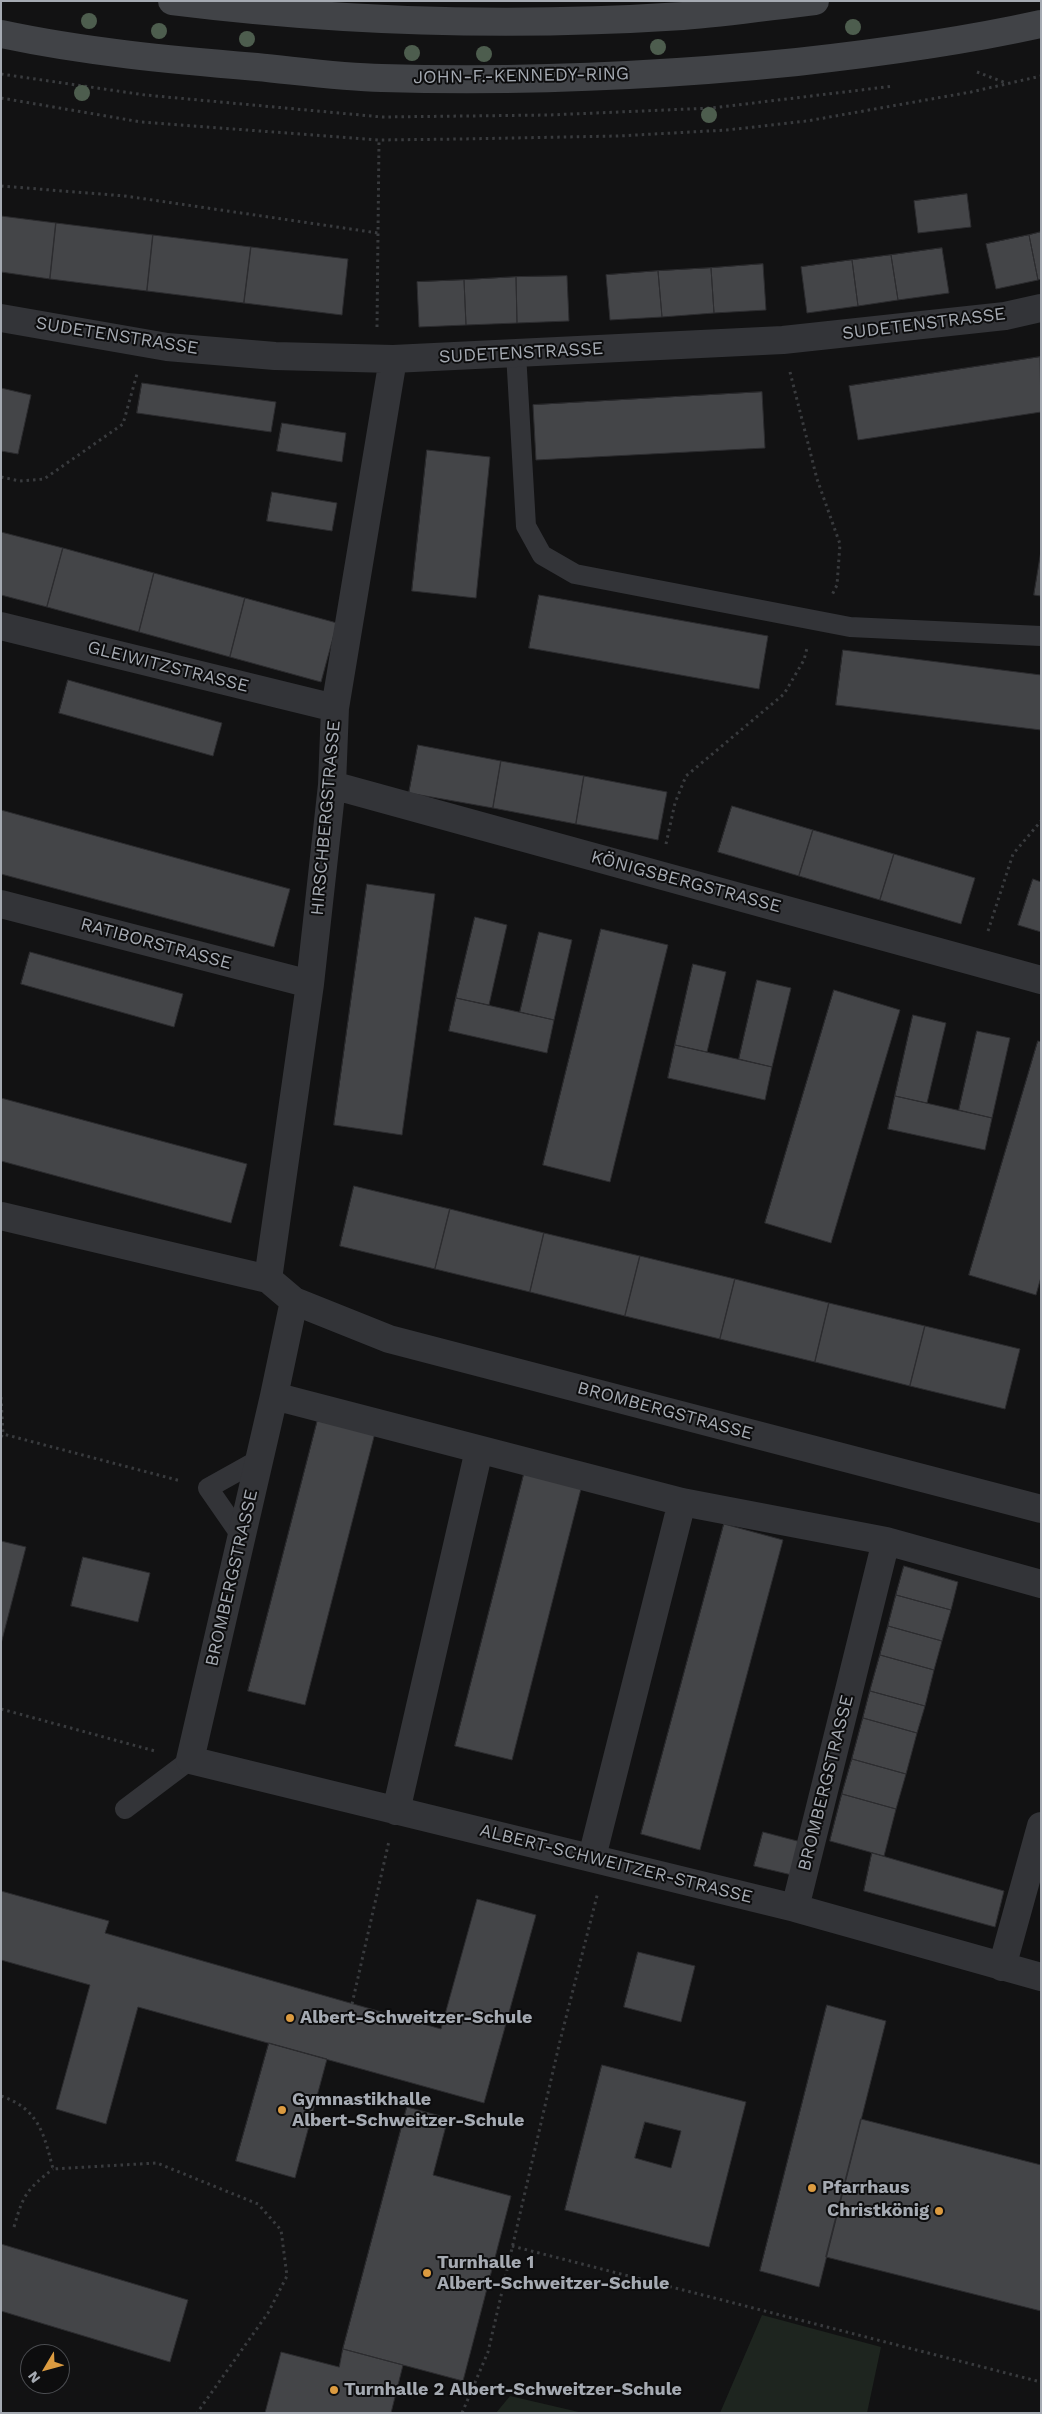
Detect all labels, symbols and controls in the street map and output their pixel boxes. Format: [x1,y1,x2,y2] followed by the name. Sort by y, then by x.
[413,63,629,89] street label: JOHN-F.-KENNEDY-RING
[841,303,1007,345] street label: SUDETENSTRASSE
[34,312,200,360] street label: SUDETENSTRASSE
[438,338,604,368] street label: SUDETENSTRASSE
[85,636,251,698] street label: GLEIWITZSTRASSE
[307,719,345,917] street label: HIRSCHBERGSTRASSE
[588,846,784,918] street label: KÖNIGSBERGSTRASSE
[78,913,234,975] street label: RATIBORSTRASSE
[575,1377,755,1445] street label: BROMBERGSTRASSE
[201,1488,263,1668] street label: BROMBERGSTRASSE
[794,1693,858,1873] street label: BROMBERGSTRASSE
[477,1820,755,1908] street label: ALBERT-SCHWEITZER-STRASSE
[300,2007,532,2029] place label: Albert-Schweitzer-Schule
[284,2012,296,2024] marker: Albert-Schweitzer-Schule
[292,2089,524,2132] place label: Gymnastikhalle Albert-Schweitzer-Schule
[276,2104,288,2116] marker: Gymnastikhalle Albert-Schweitzer-Schule
[822,2177,909,2199] place label: Pfarrhaus
[806,2182,818,2194] marker: Pfarrhaus
[827,2200,929,2222] place label: Christkönig
[933,2205,945,2217] marker: Christkönig
[437,2252,669,2294] place label: Turnhalle 1 Albert-Schweitzer-Schule
[421,2267,433,2279] marker: Turnhalle 1 Albert-Schweitzer-Schule
[20,2344,70,2394] north arrow
[24,2368,43,2386] text: N
[344,2379,682,2401] place label: Turnhalle 2 Albert-Schweitzer-Schule
[328,2384,340,2396] marker: Turnhalle 2 Albert-Schweitzer-Schule

